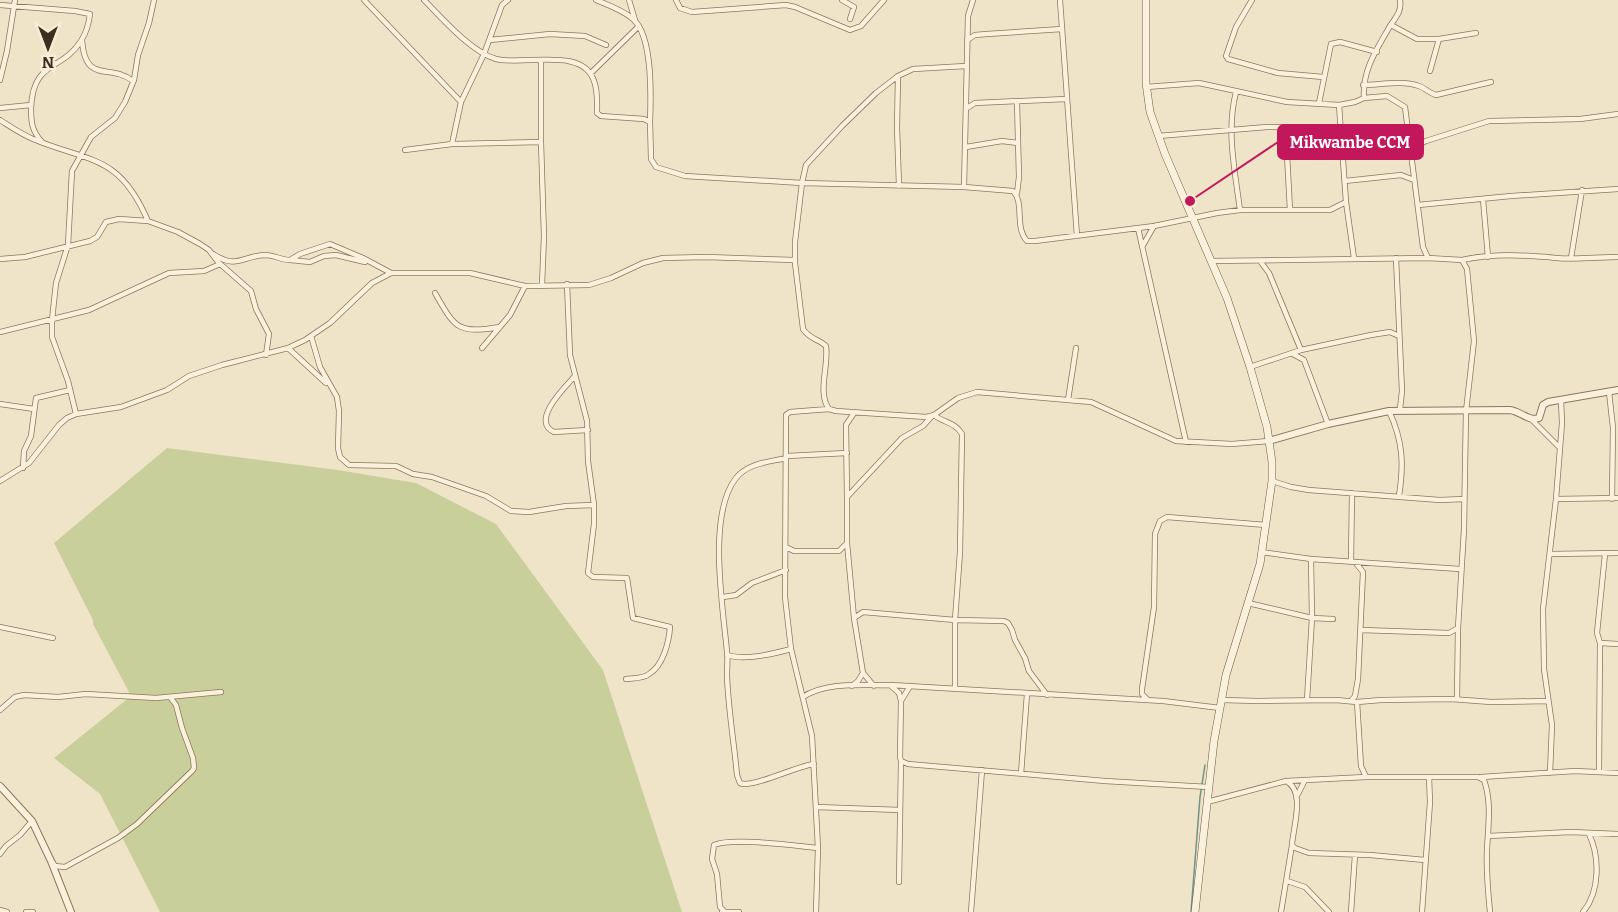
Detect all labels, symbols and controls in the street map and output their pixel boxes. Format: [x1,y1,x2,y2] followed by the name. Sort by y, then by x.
[18,18,78,78] north arrow
[42,53,54,72] text: N
[1278,125,1423,159] callout: Mikwambe CCM
[1290,133,1410,152] text: Mikwambe CCM

